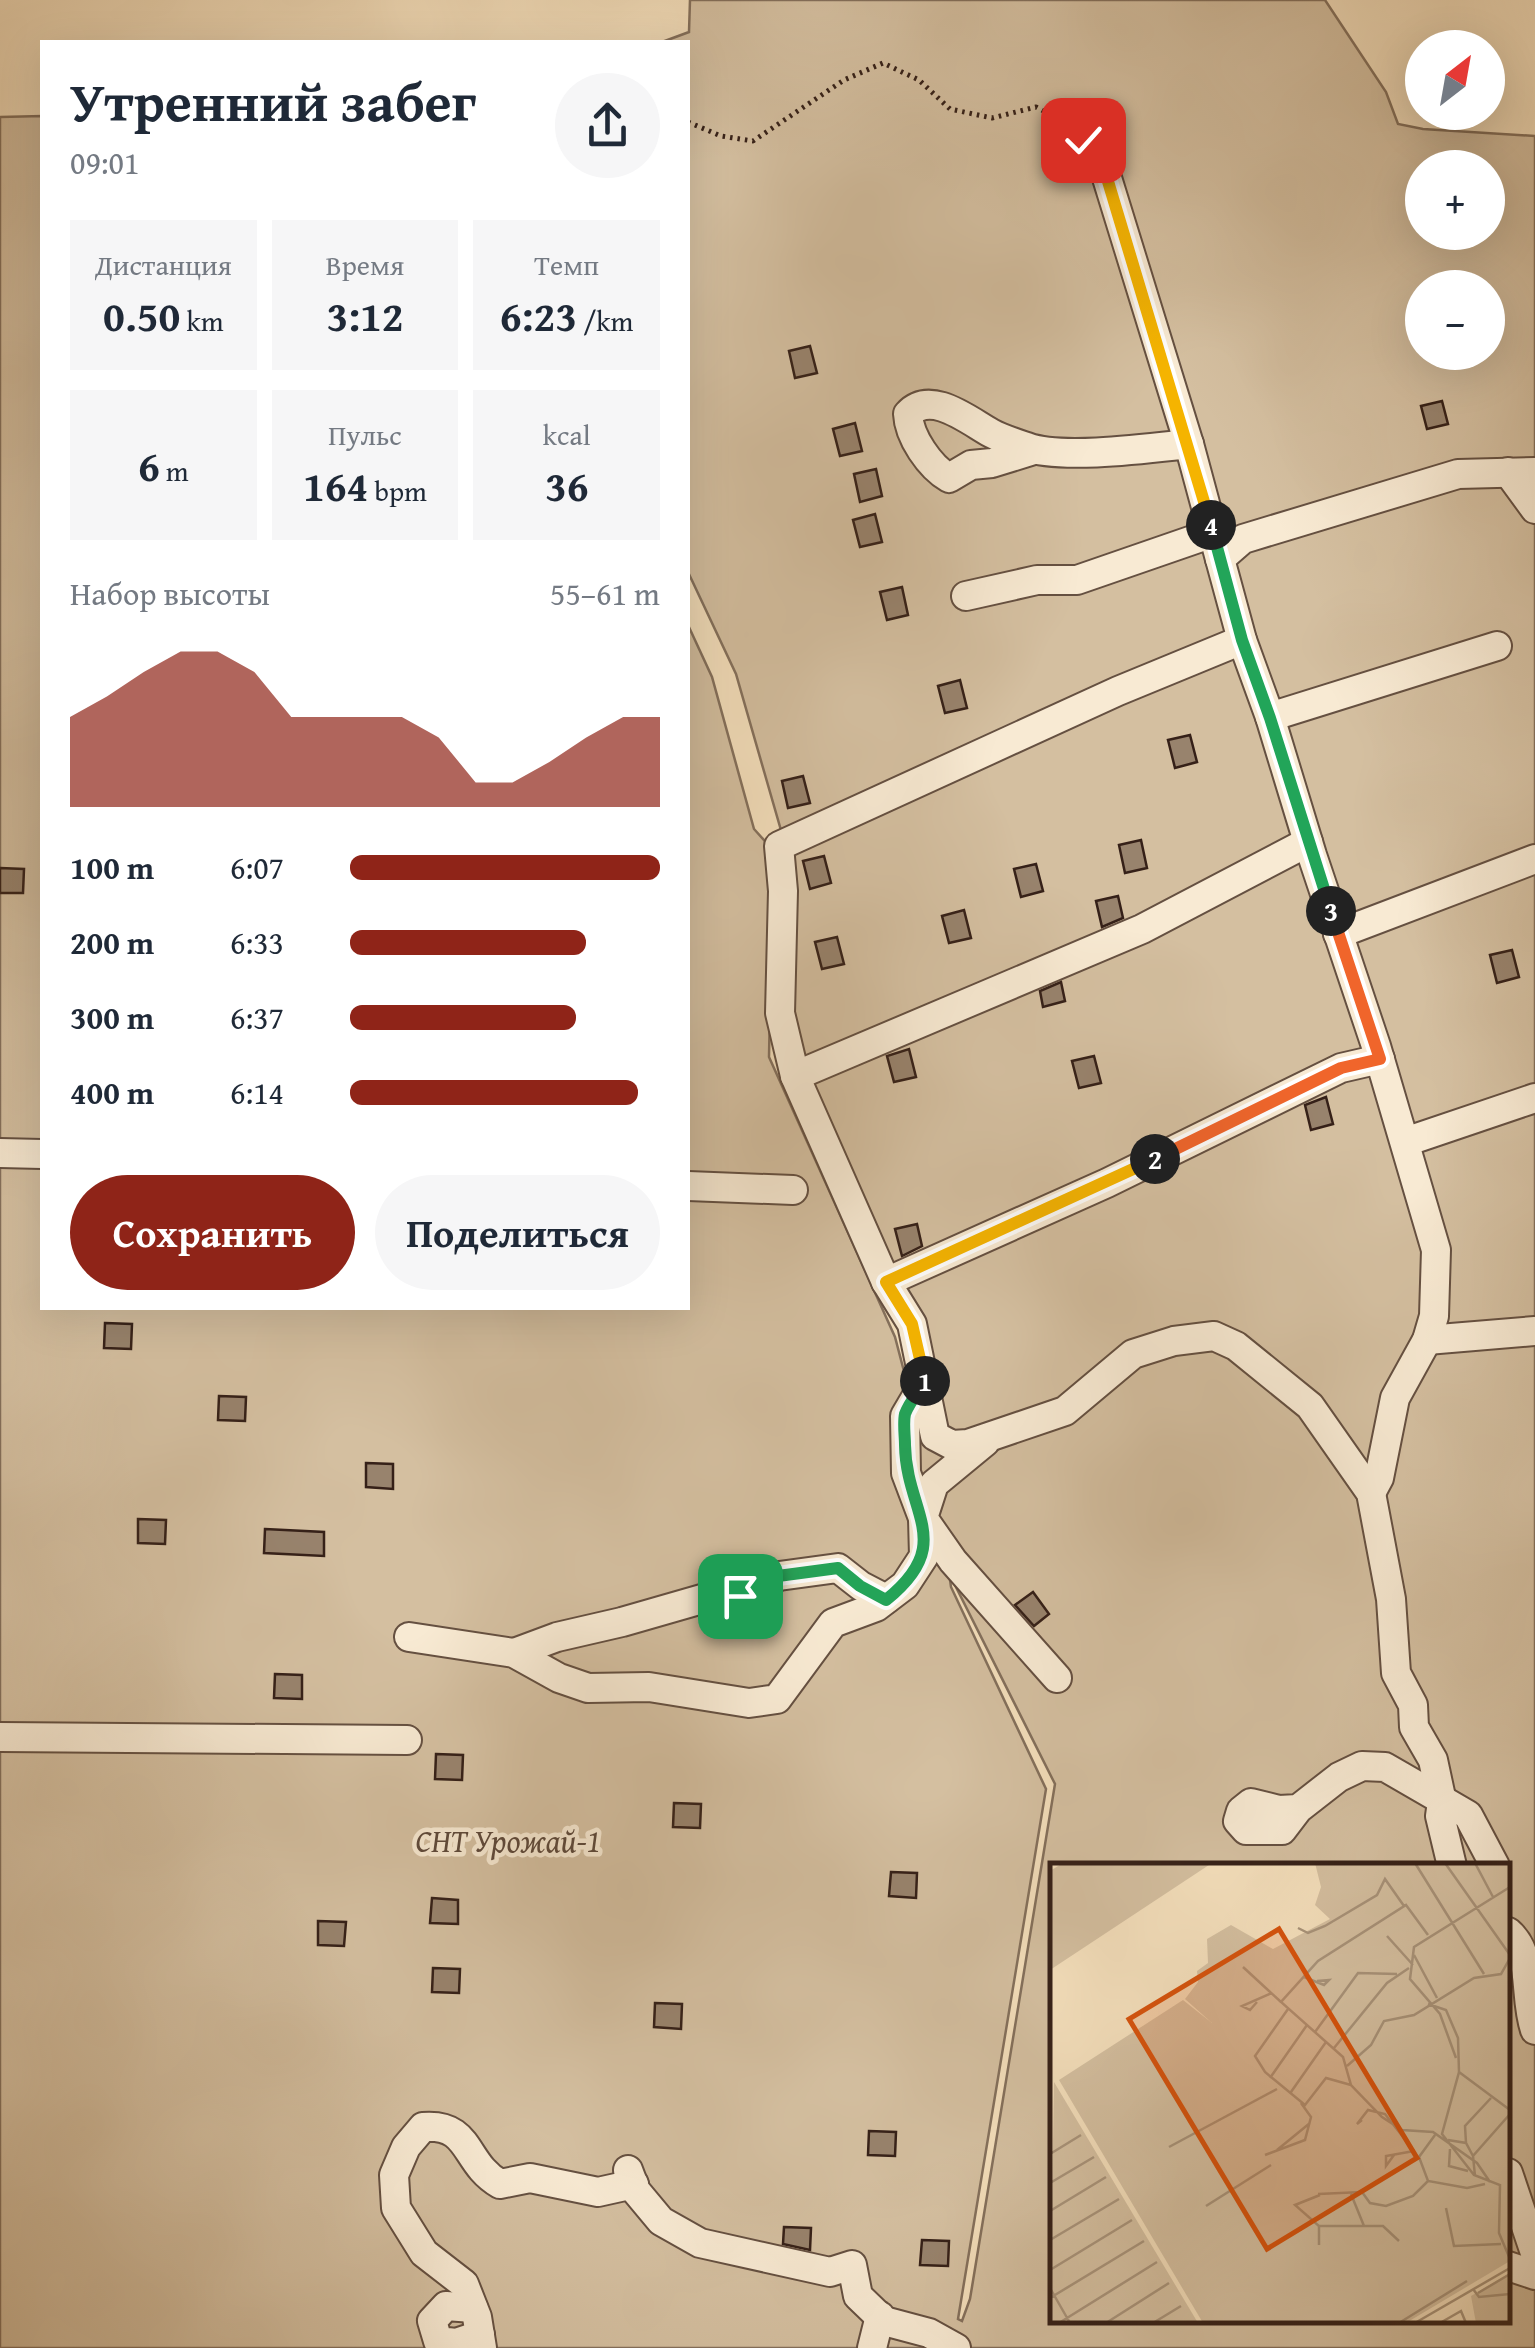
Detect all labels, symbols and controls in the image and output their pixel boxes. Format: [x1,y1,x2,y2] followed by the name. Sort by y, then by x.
[1405,30,1505,130] north arrow
[1405,30,1505,370] map controls
[70,61,476,141] text: Утренний забег
[555,73,660,178] button: share
[1041,98,1126,183] pin
[1056,113,1111,168] icon: check
[70,139,139,186] text: 09:01
[1405,150,1505,250] button: +
[95,244,232,285] text: Дистанция
[326,244,404,285] text: Время
[534,244,599,285] text: Темп
[1405,270,1505,370] button: −
[103,285,180,346] text: 0.50
[326,285,404,346] text: 3:12
[500,285,577,346] text: 6:23
[180,300,224,341] text: km
[577,300,633,341] text: /km
[328,414,402,455] text: Пульс
[543,414,591,455] text: kcal
[138,435,160,496] text: 6
[160,450,189,491] text: m
[303,455,368,516] text: 164
[545,455,588,516] text: 36
[368,470,427,511] text: bpm
[1186,500,1236,550] pin: 4
[1204,504,1218,545] text: 4
[70,570,270,617] text: Набор высоты
[550,570,660,617] text: 55–61 m
[70,844,154,891] text: 100 m
[230,844,284,891] text: 6:07
[1306,886,1356,936] pin: 3
[1324,890,1338,931] text: 3
[70,919,154,966] text: 200 m
[230,919,284,966] text: 6:33
[70,994,154,1041] text: 300 m
[230,994,284,1041] text: 6:37
[70,1069,154,1116] text: 400 m
[230,1069,284,1116] text: 6:14
[1130,1134,1180,1184] pin: 2
[1148,1138,1162,1179] text: 2
[70,1175,355,1290] button: Сохранить
[375,1175,660,1290] button: Поделиться
[900,1356,950,1406] pin: 1
[918,1360,932,1401] text: 1
[698,1554,783,1639] pin
[713,1569,768,1624] icon: arrive
[416,1817,600,1864] park label: СНТ Урожай-1
[1050,1863,1510,2323] inset map

